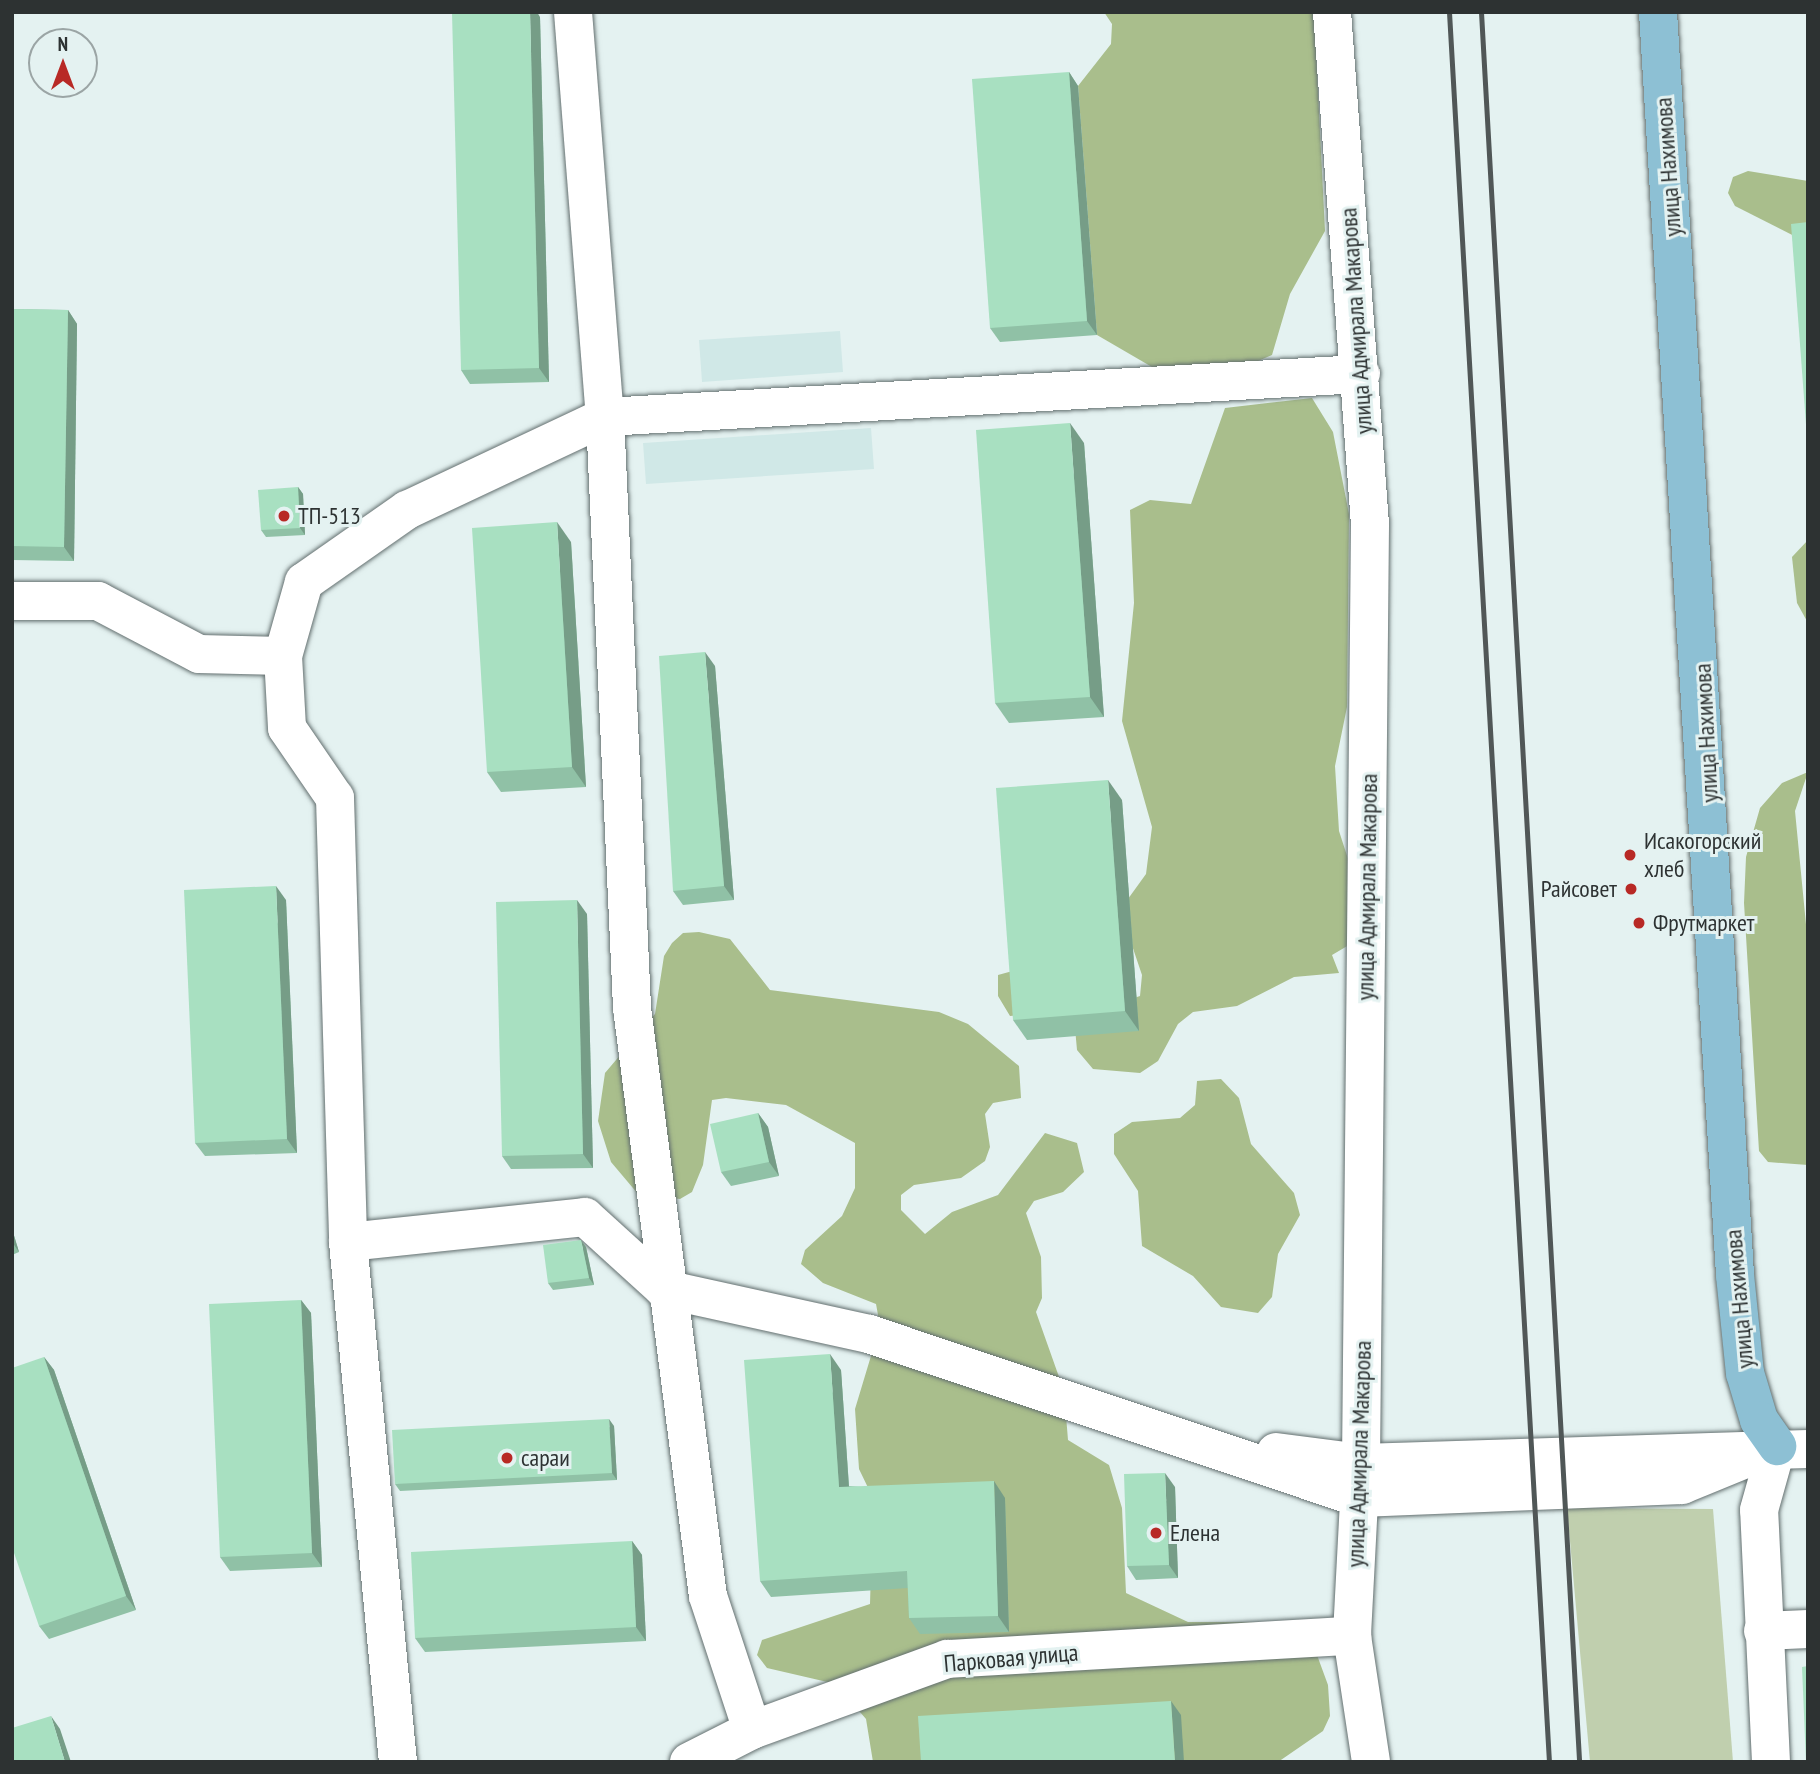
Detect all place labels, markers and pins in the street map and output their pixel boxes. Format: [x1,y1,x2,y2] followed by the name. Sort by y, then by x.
[298,502,361,530] place label: ТП-513
[276,508,292,524] marker: ТП-513
[1644,827,1761,883] place label: Исакогорский хлеб
[1622,847,1638,863] marker: Исакогорский хлеб
[1541,875,1617,903] place label: Райсовет
[1623,881,1639,897] marker: Райсовет
[1653,909,1754,937] place label: Фрутмаркет
[1631,915,1647,931] marker: Фрутмаркет
[521,1444,570,1472] place label: сараи
[499,1450,515,1466] marker: сараи
[1170,1519,1220,1547] place label: Елена
[1148,1525,1164,1541] marker: Елена

